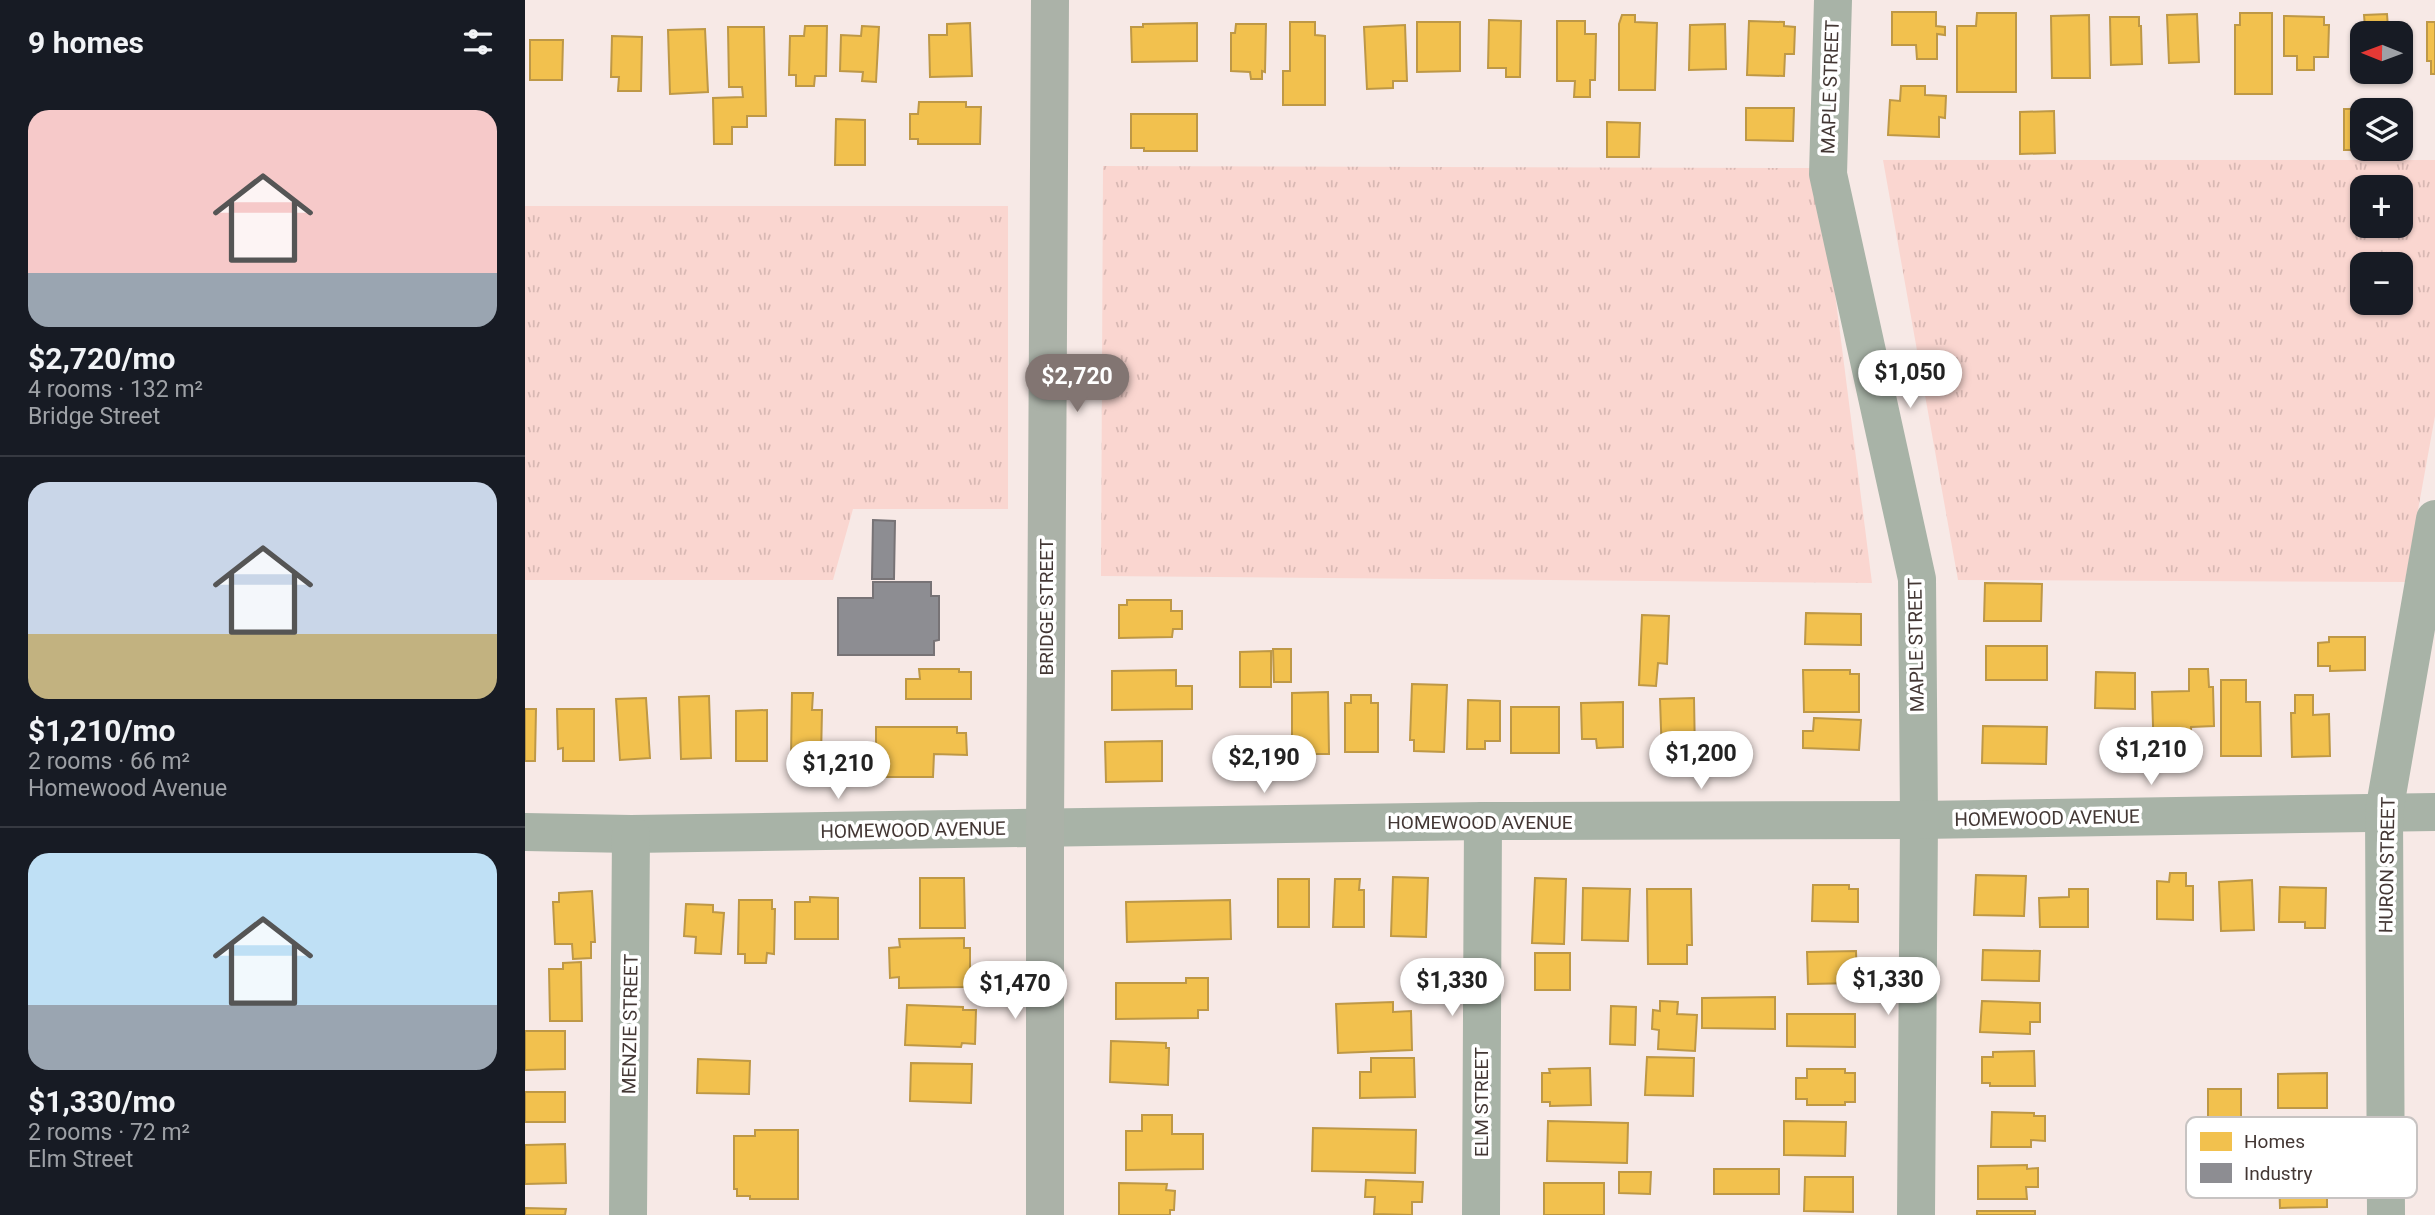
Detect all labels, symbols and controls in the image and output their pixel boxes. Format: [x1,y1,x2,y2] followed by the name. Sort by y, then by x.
[1816,19,1844,155] street label: MAPLE STREET
[2350,21,2413,84] north arrow
[2350,21,2413,315] map controls
[459,23,497,61] icon: filters
[28,25,144,60] text: 9 homes
[2350,98,2413,161] button: layers
[200,155,326,281] icon: home
[2350,175,2413,238] button: +
[2350,252,2413,315] button: −
[28,341,176,376] text: $2,720/mo
[1853,350,1967,410] pin: $1,050
[1020,354,1134,414] pin: $2,720
[1874,359,1946,386] text: $1,050
[1041,363,1113,390] text: $2,720
[28,376,203,403] text: 4 rooms · 132 m²
[28,403,160,430] text: Bridge Street
[200,527,326,653] icon: home
[1035,538,1058,676] street label: BRIDGE STREET
[1903,578,1929,712] street label: MAPLE STREET
[28,713,176,748] text: $1,210/mo
[2094,728,2208,787] pin: $1,210
[1644,732,1758,791] pin: $1,200
[1207,736,1321,795] pin: $2,190
[2115,736,2187,763] text: $1,210
[1665,740,1737,767] text: $1,200
[781,742,895,801] pin: $1,210
[1228,744,1300,771] text: $2,190
[28,748,190,775] text: 2 rooms · 66 m²
[802,750,874,777] text: $1,210
[28,775,227,802] text: Homewood Avenue
[2374,797,2400,933] street label: HURON STREET
[1954,805,2140,831] street label: HOMEWOOD AVENUE
[1387,811,1573,834] street label: HOMEWOOD AVENUE
[820,817,1006,843] street label: HOMEWOOD AVENUE
[200,898,326,1024] icon: home
[617,954,643,1094] street label: MENZIE STREET
[1395,958,1509,1018] pin: $1,330
[1831,958,1945,1017] pin: $1,330
[958,962,1072,1021] pin: $1,470
[1852,966,1924,993] text: $1,330
[1416,967,1488,994] text: $1,330
[979,970,1051,997] text: $1,470
[1470,1047,1493,1157] street label: ELM STREET
[28,1084,176,1119] text: $1,330/mo
[2186,1117,2417,1198] legend
[28,1119,190,1146] text: 2 rooms · 72 m²
[2244,1130,2305,1153] text: Homes
[28,1146,133,1173] text: Elm Street
[2244,1162,2312,1185] text: Industry

